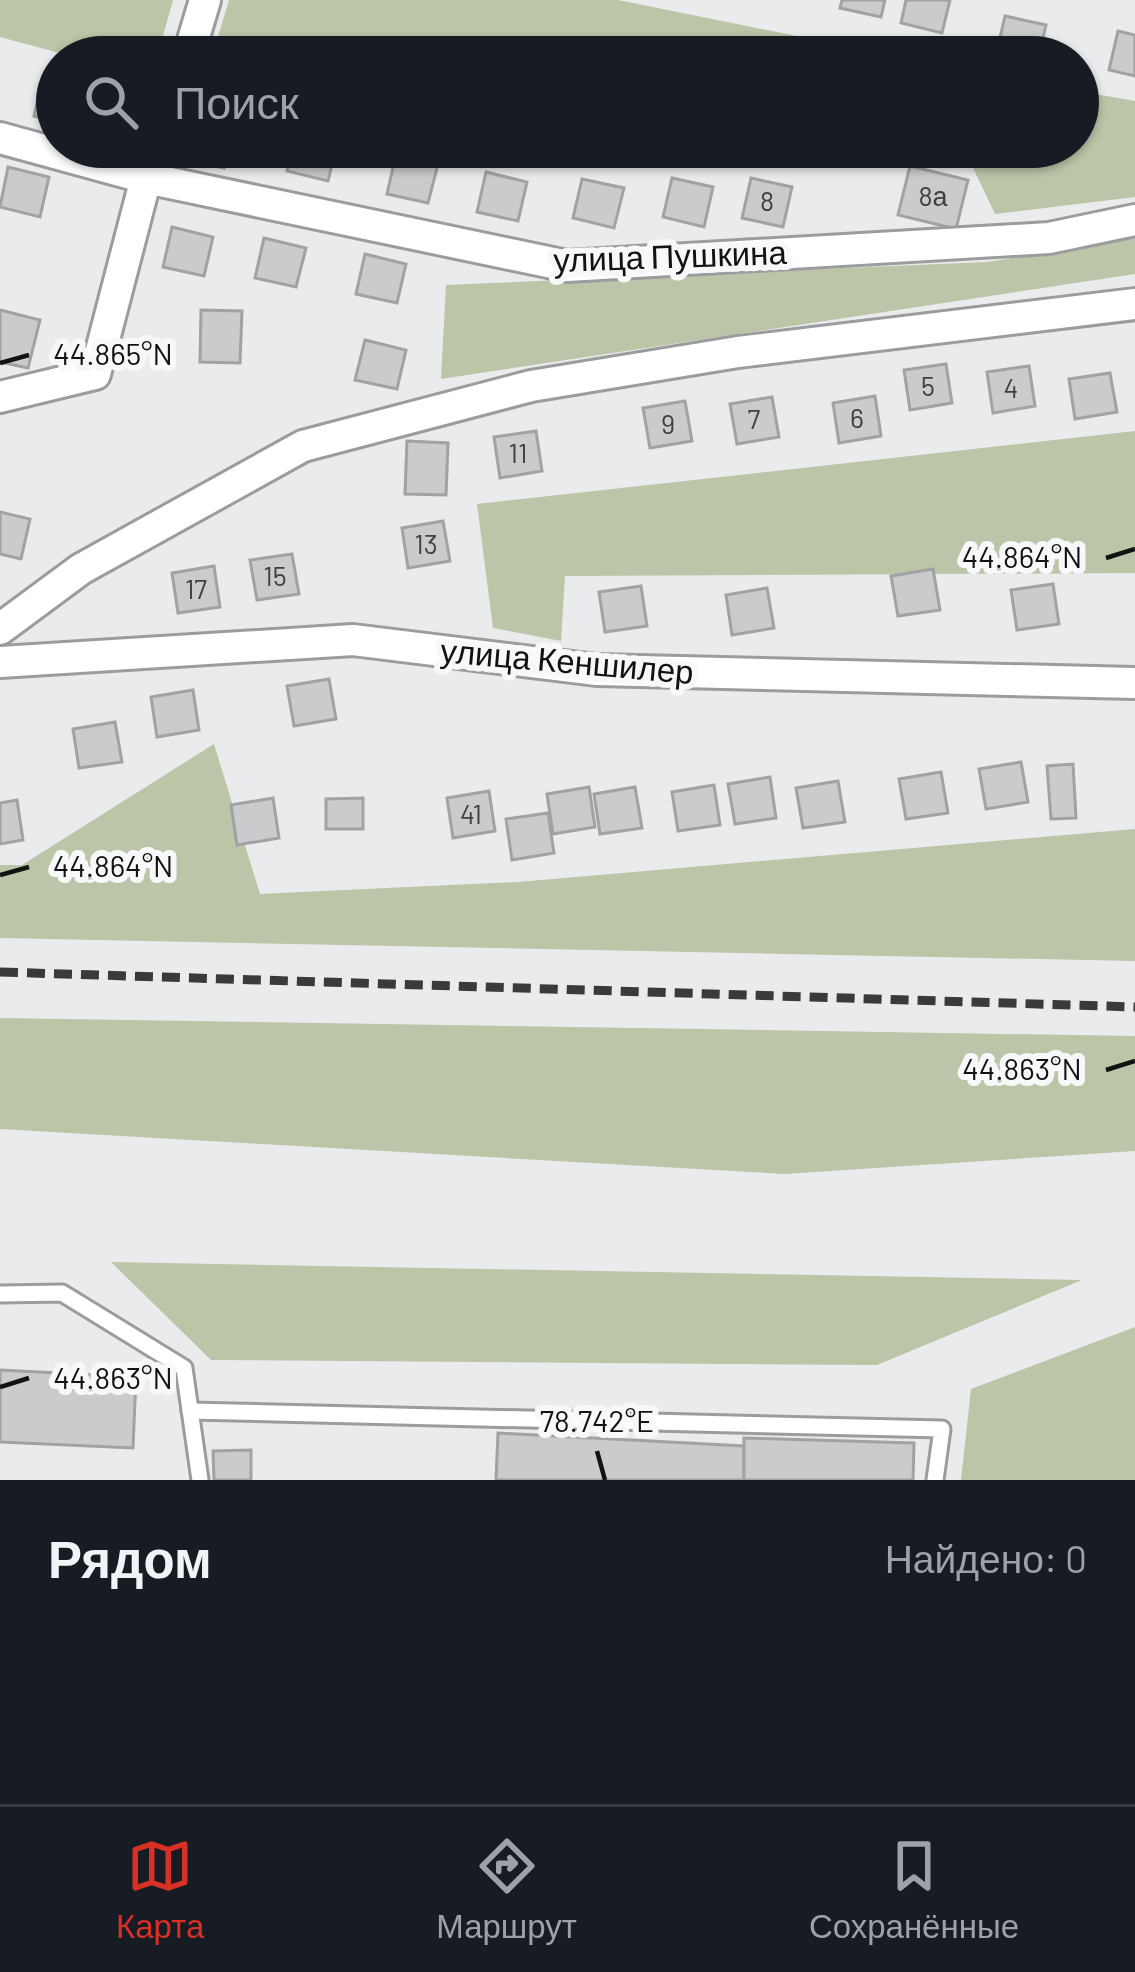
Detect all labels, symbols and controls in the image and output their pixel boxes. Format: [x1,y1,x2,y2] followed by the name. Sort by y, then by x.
[36,36,1099,168] search box
[78,69,144,135] icon: search
[174,74,299,128] text: Поиск
[918,179,949,211] house number: 8а
[760,184,774,216] house number: 8
[553,231,788,279] street label: улица Пушкина
[53,335,173,371] text: 44.865°N
[921,369,935,401] house number: 5
[1004,371,1018,403] house number: 4
[850,401,864,433] house number: 6
[748,402,761,434] house number: 7
[661,407,675,439] house number: 9
[509,436,527,468] house number: 11
[414,527,438,559] house number: 13
[962,538,1082,574] text: 44.864°N
[263,559,287,591] house number: 15
[185,572,207,604] house number: 17
[439,629,695,691] street label: улица Кеншилер
[460,797,482,829] house number: 41
[53,847,173,883] text: 44.864°N
[962,1050,1082,1086] text: 44.863°N
[53,1359,173,1395] text: 44.863°N
[540,1402,654,1438] text: 78.742°E
[48,1527,212,1588] text: Рядом
[885,1534,1087,1581] text: Найдено: 0
[116,1833,204,1946] tab: Карта
[436,1833,577,1946] tab: Маршрут
[809,1833,1019,1946] tab: Сохранённые

